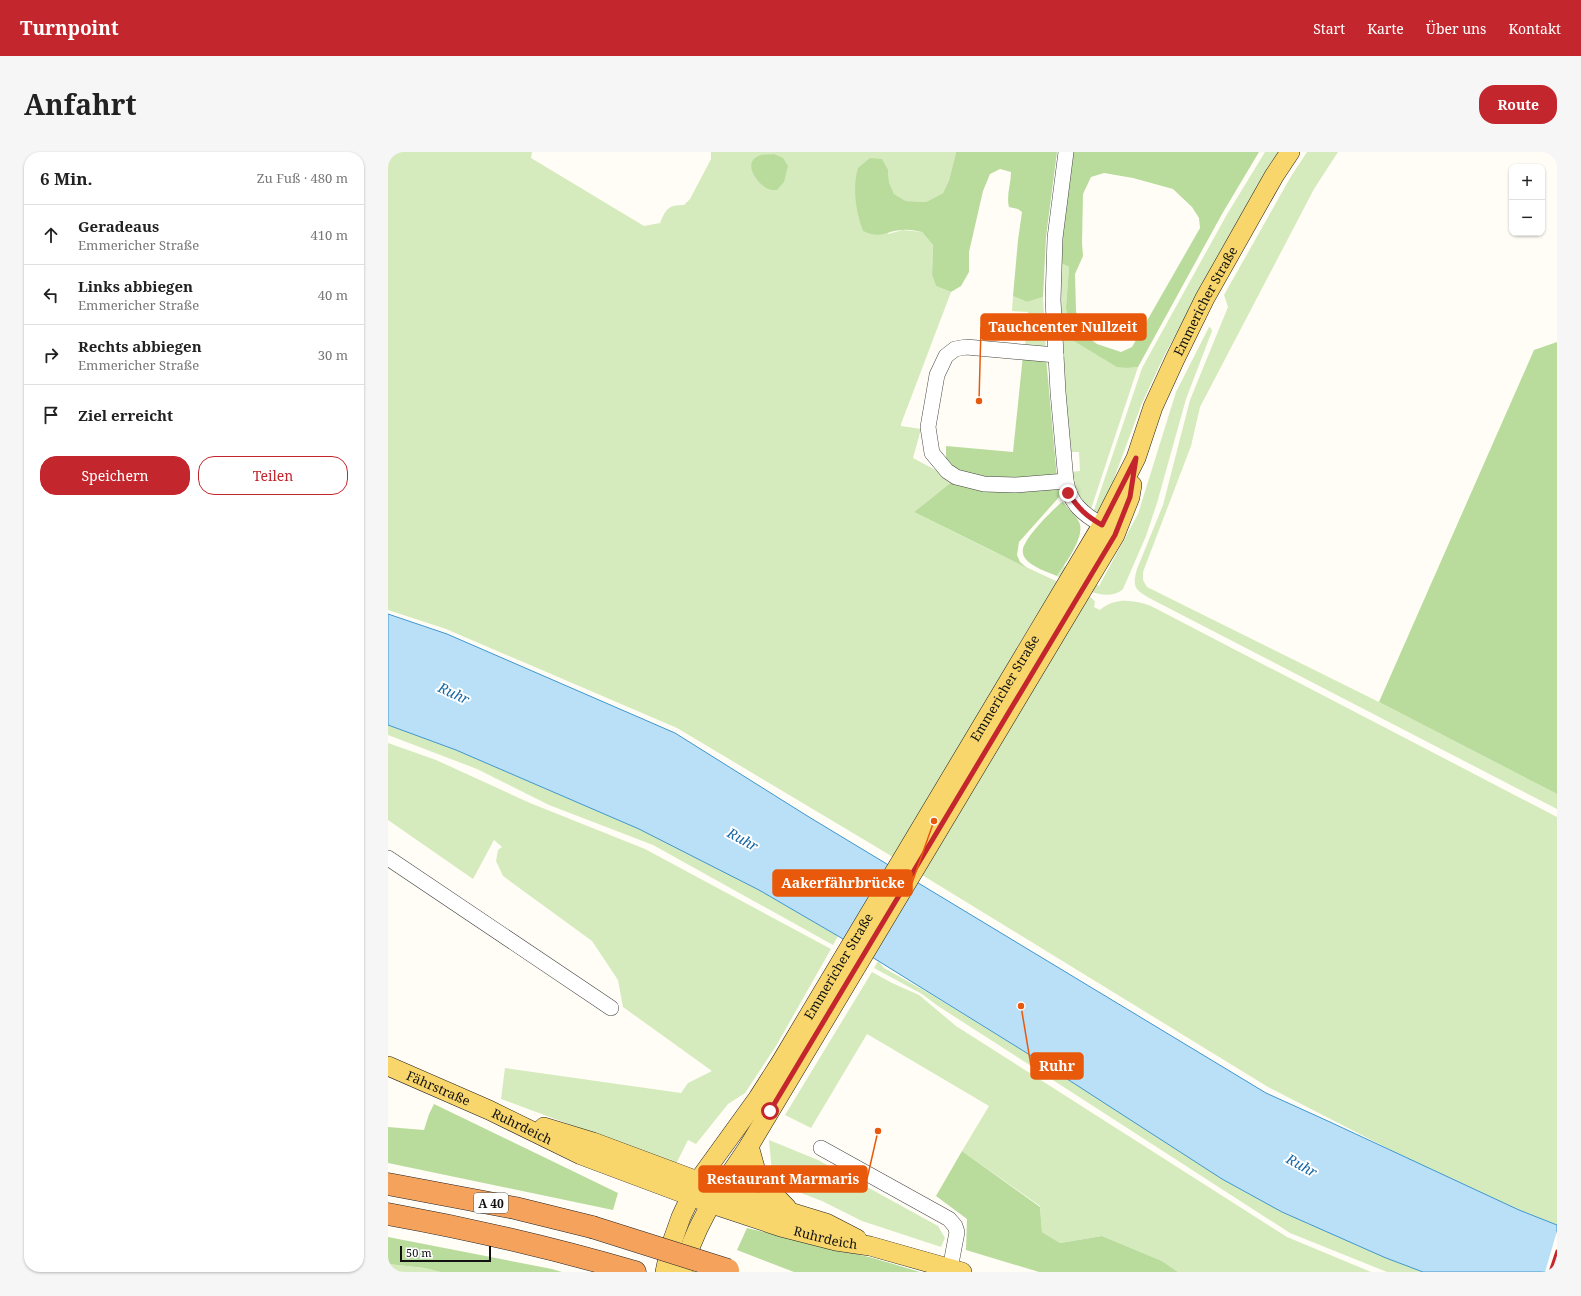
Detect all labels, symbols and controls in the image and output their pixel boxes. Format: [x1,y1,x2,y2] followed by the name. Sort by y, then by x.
[20,15,119,41] text: Turnpoint
[1313,19,1345,38] text: Start
[1367,19,1404,38] text: Karte
[1426,19,1486,38] text: Über uns
[1508,19,1561,38] text: Kontakt
[24,85,137,123] text: Anfahrt
[1479,85,1557,124] button: Route
[1509,164,1545,236] map controls
[1509,164,1545,200] button: +
[40,167,93,190] text: 6 Min.
[257,169,348,187] text: Zu Fuß · 480 m
[1509,200,1545,236] button: −
[78,216,159,236] text: Geradeaus
[40,224,62,246] icon: ahead
[311,226,348,244] text: 410 m
[78,236,199,254] text: Emmericher Straße
[1169,243,1241,359] street label: Emmericher Straße
[78,276,193,296] text: Links abbiegen
[40,284,62,306] icon: left
[318,286,348,304] text: 40 m
[78,296,199,314] text: Emmericher Straße
[981,314,1146,340] callout: Tauchcenter Nullzeit
[989,317,1138,336] text: Tauchcenter Nullzeit
[78,336,202,356] text: Rechts abbiegen
[40,344,62,366] icon: right
[318,346,348,364] text: 30 m
[78,356,199,374] text: Emmericher Straße
[40,404,62,426] icon: arrive
[78,405,173,425] text: Ziel erreicht
[40,456,190,495] button: Speichern
[198,456,348,495] button: Teilen
[1059,484,1077,502] route end
[966,631,1043,745] street label: Emmericher Straße
[434,677,473,709] water label: Ruhr
[723,822,762,855] water label: Ruhr
[773,870,912,896] callout: Aakerfährbrücke
[781,873,905,892] text: Aakerfährbrücke
[799,909,877,1023] street label: Emmericher Straße
[1031,1053,1083,1079] callout: Ruhr
[1039,1056,1076,1075] text: Ruhr
[404,1066,473,1110] street label: Fährstraße
[761,1102,779,1120] route start
[489,1104,555,1149] street label: Ruhrdeich
[1282,1148,1321,1181] water label: Ruhr
[699,1166,867,1192] callout: Restaurant Marmaris
[707,1169,859,1188] text: Restaurant Marmaris
[474,1193,508,1213] road number: A 40
[792,1222,859,1253] street label: Ruhrdeich
[400,1244,491,1263] scale bar
[406,1245,432,1260] text: 50 m

